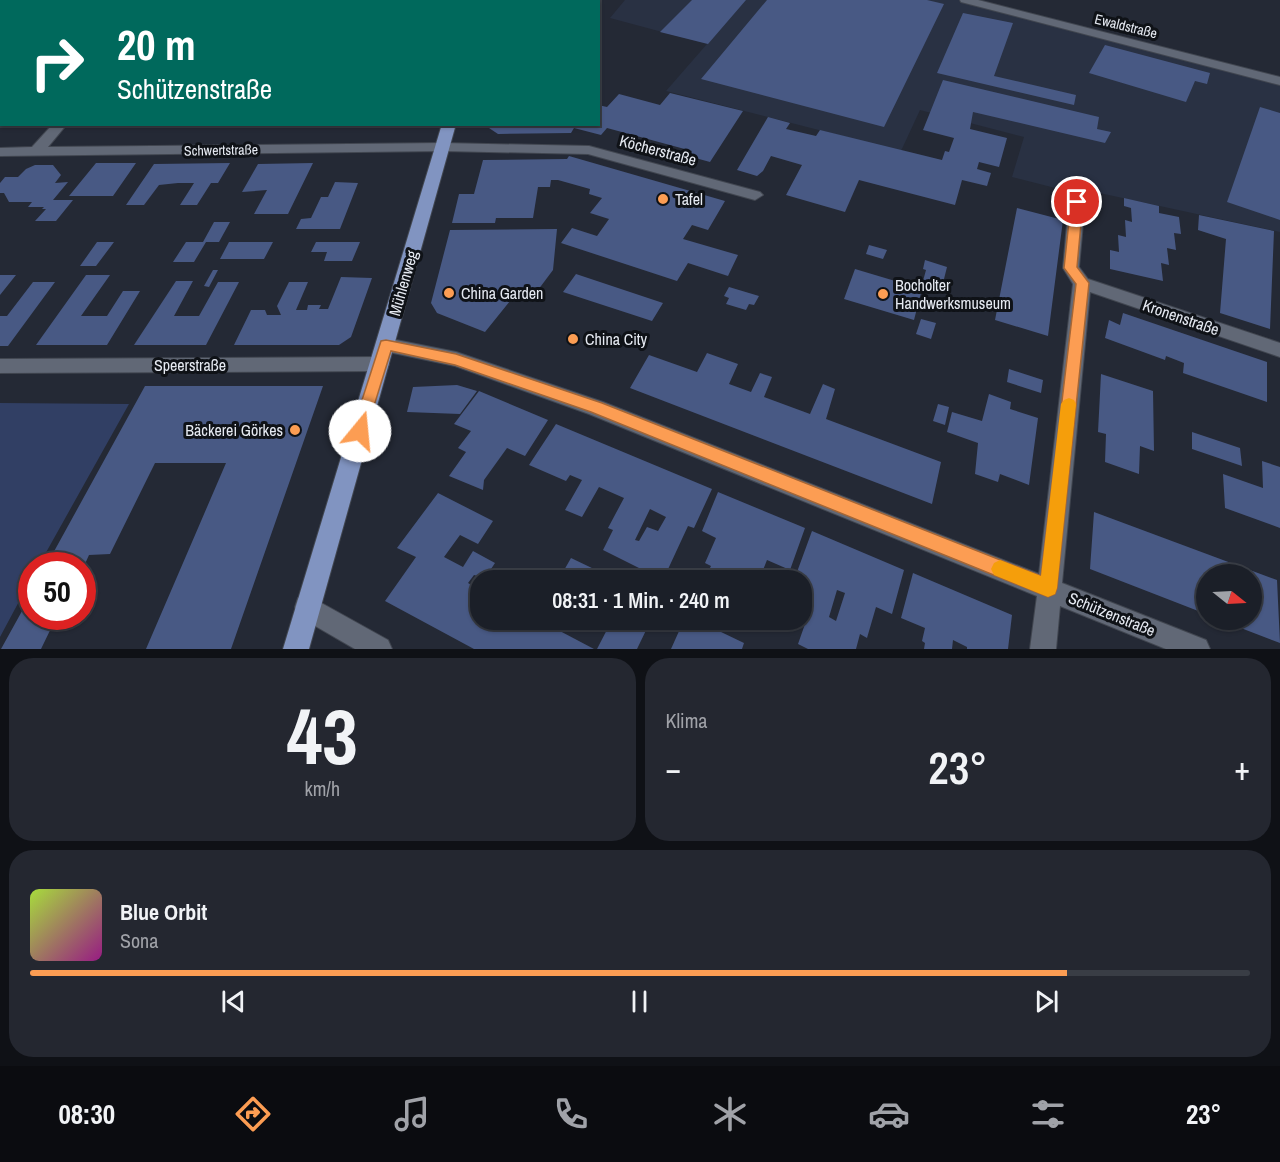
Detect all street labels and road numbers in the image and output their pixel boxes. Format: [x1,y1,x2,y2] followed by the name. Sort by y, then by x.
[1093,10,1159,42] street label: Ewaldstraße
[617,129,699,171] street label: Köcherstraße
[184,140,258,160] street label: Schwertstraße
[383,247,423,318] street label: Mühlenweg
[1140,294,1222,340] street label: Kronenstraße
[154,354,226,376] street label: Speerstraße
[1065,587,1159,641] street label: Schützenstraße

